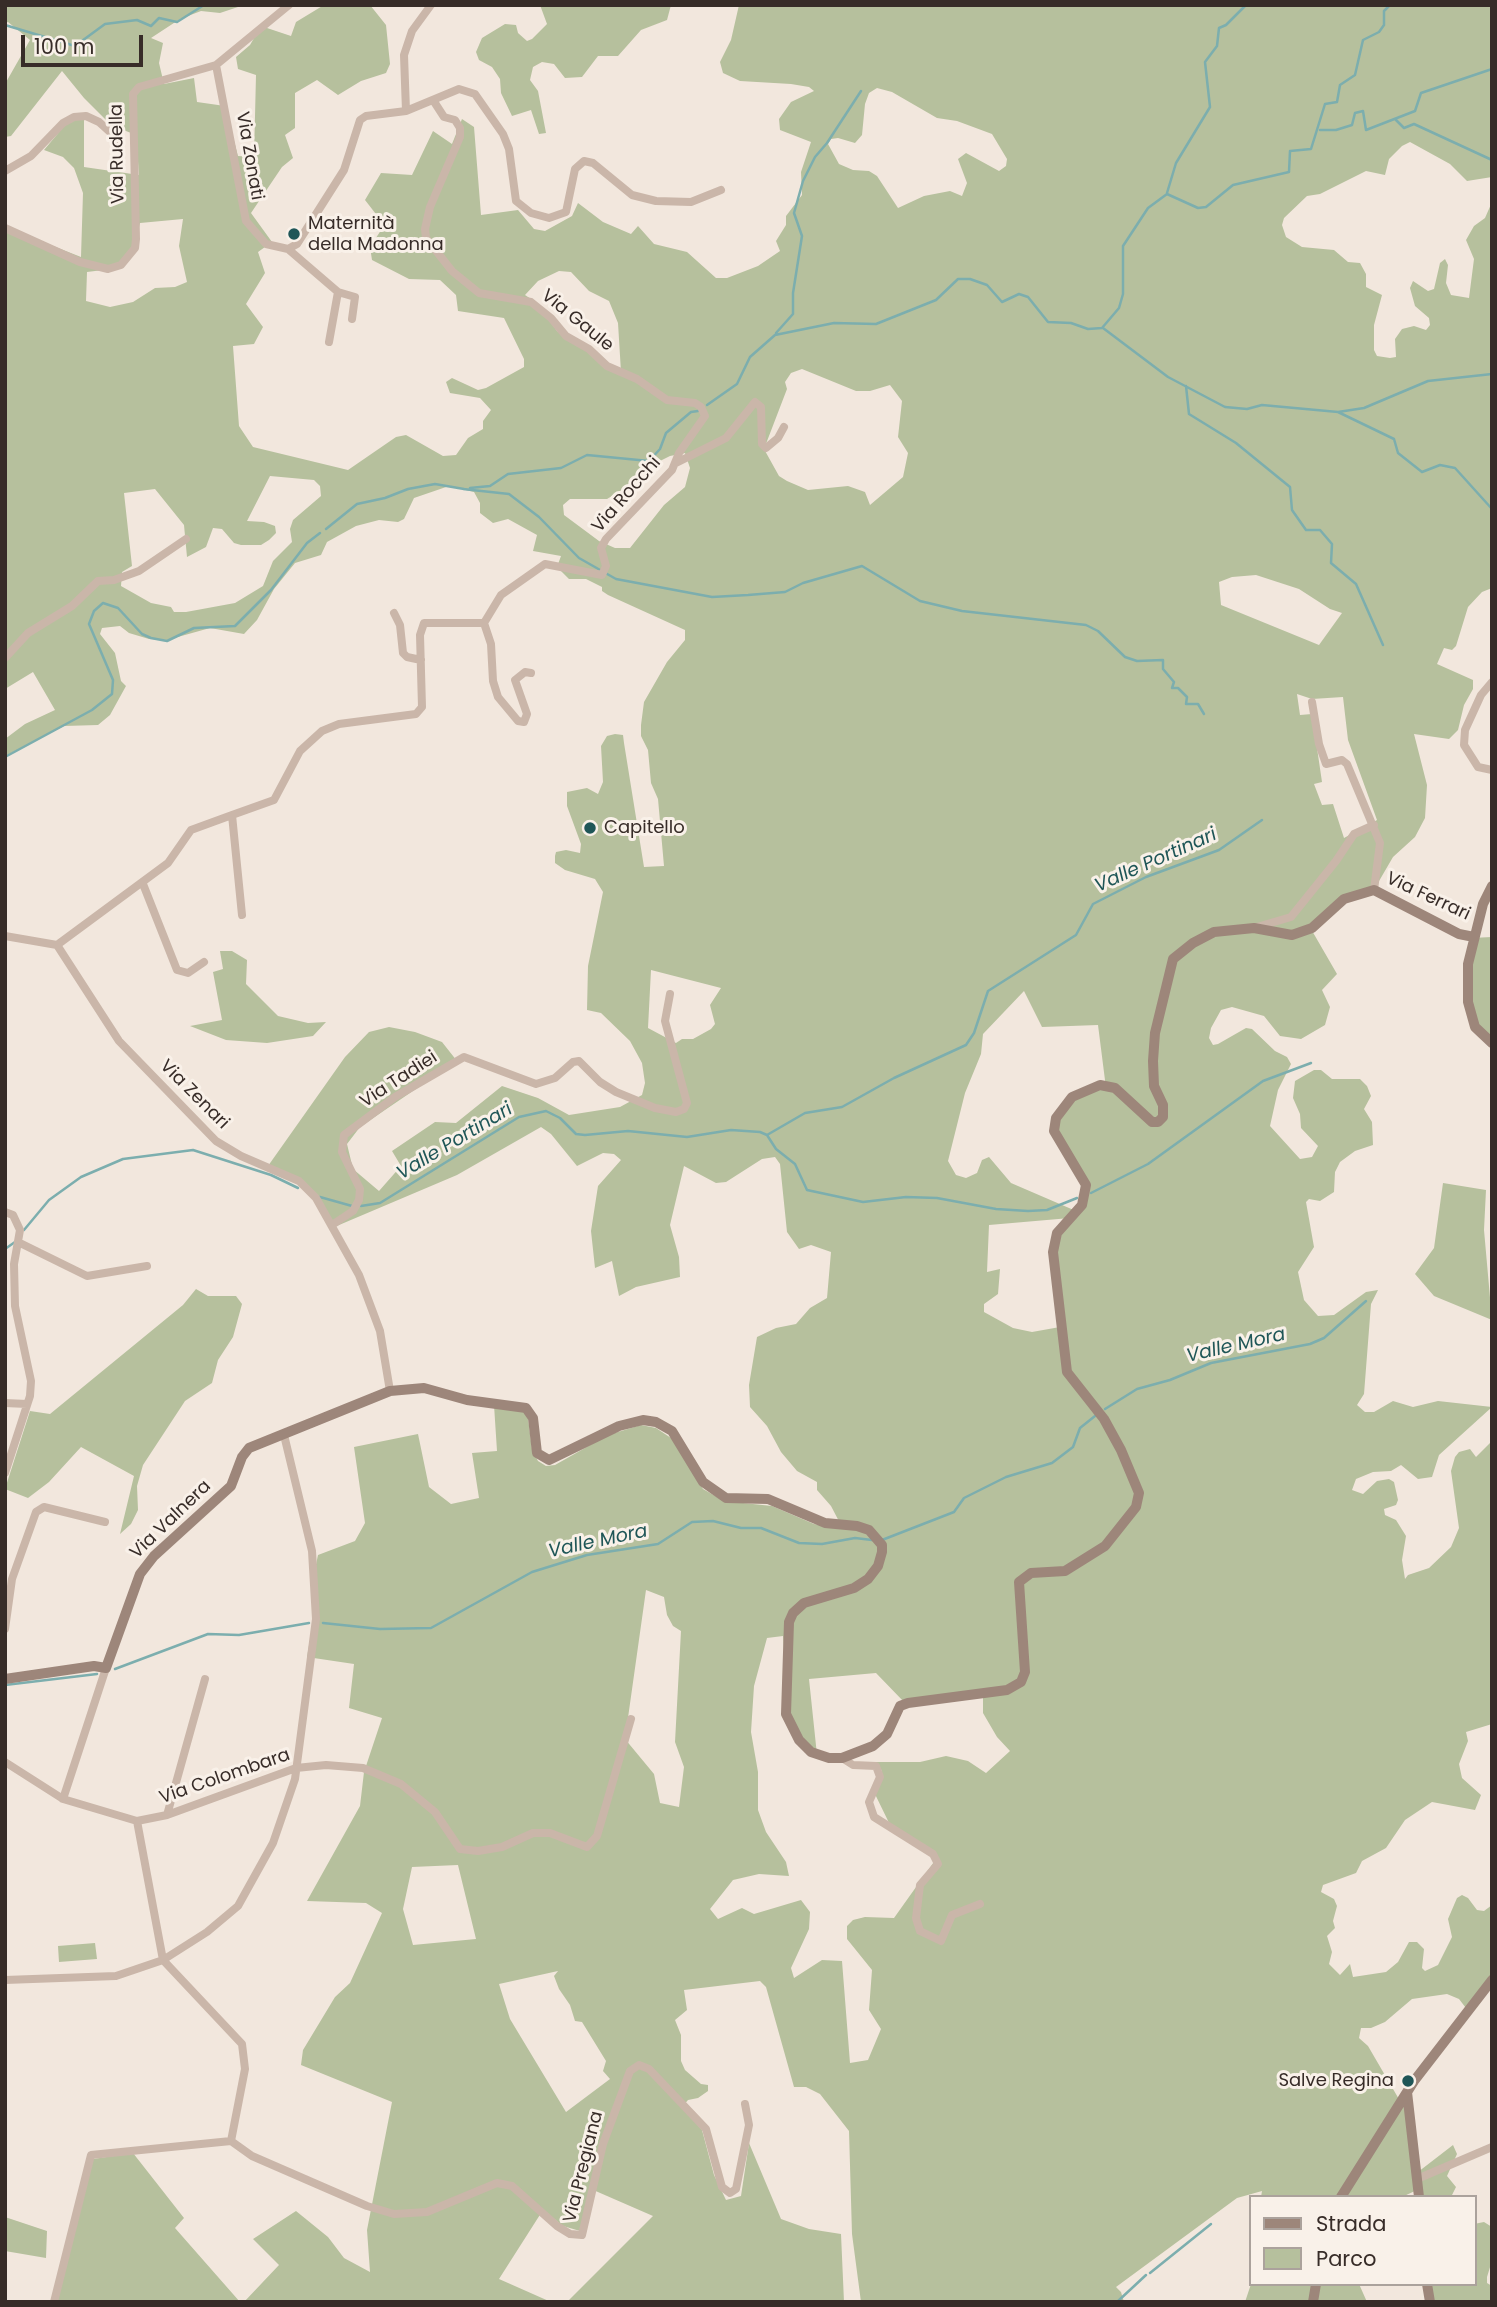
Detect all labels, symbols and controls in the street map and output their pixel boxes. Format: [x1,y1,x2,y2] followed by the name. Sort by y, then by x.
[24,21,147,65] scale bar
[34,32,94,61] text: 100 m
[106,104,130,204] street label: Via Rudella
[231,110,267,202] street label: Via Zonati
[308,213,444,256] place label: Maternità della Madonna
[286,226,302,242] marker: Maternità della Madonna
[536,285,618,357] street label: Via Gaule
[588,453,666,537] street label: Via Rocchi
[604,817,685,839] place label: Capitello
[582,820,598,836] marker: Capitello
[1091,824,1221,898] water label: Valle Portinari
[1382,868,1474,926] street label: Via Ferrari
[356,1047,442,1113] street label: Via Tadiei
[155,1056,233,1134] street label: Via Zenari
[393,1098,517,1186] water label: Valle Portinari
[1184,1324,1288,1368] water label: Valle Mora
[126,1476,216,1564] street label: Via Valnera
[546,1520,650,1564] water label: Valle Mora
[157,1745,293,1809] street label: Via Colombara
[1278,2070,1394,2092] place label: Salve Regina
[1400,2073,1416,2089] marker: Salve Regina
[560,2109,608,2225] street label: Via Pregiana
[1248,2195,1476,2286] legend
[1316,2209,1386,2238] text: Strada
[1316,2244,1376,2273] text: Parco

